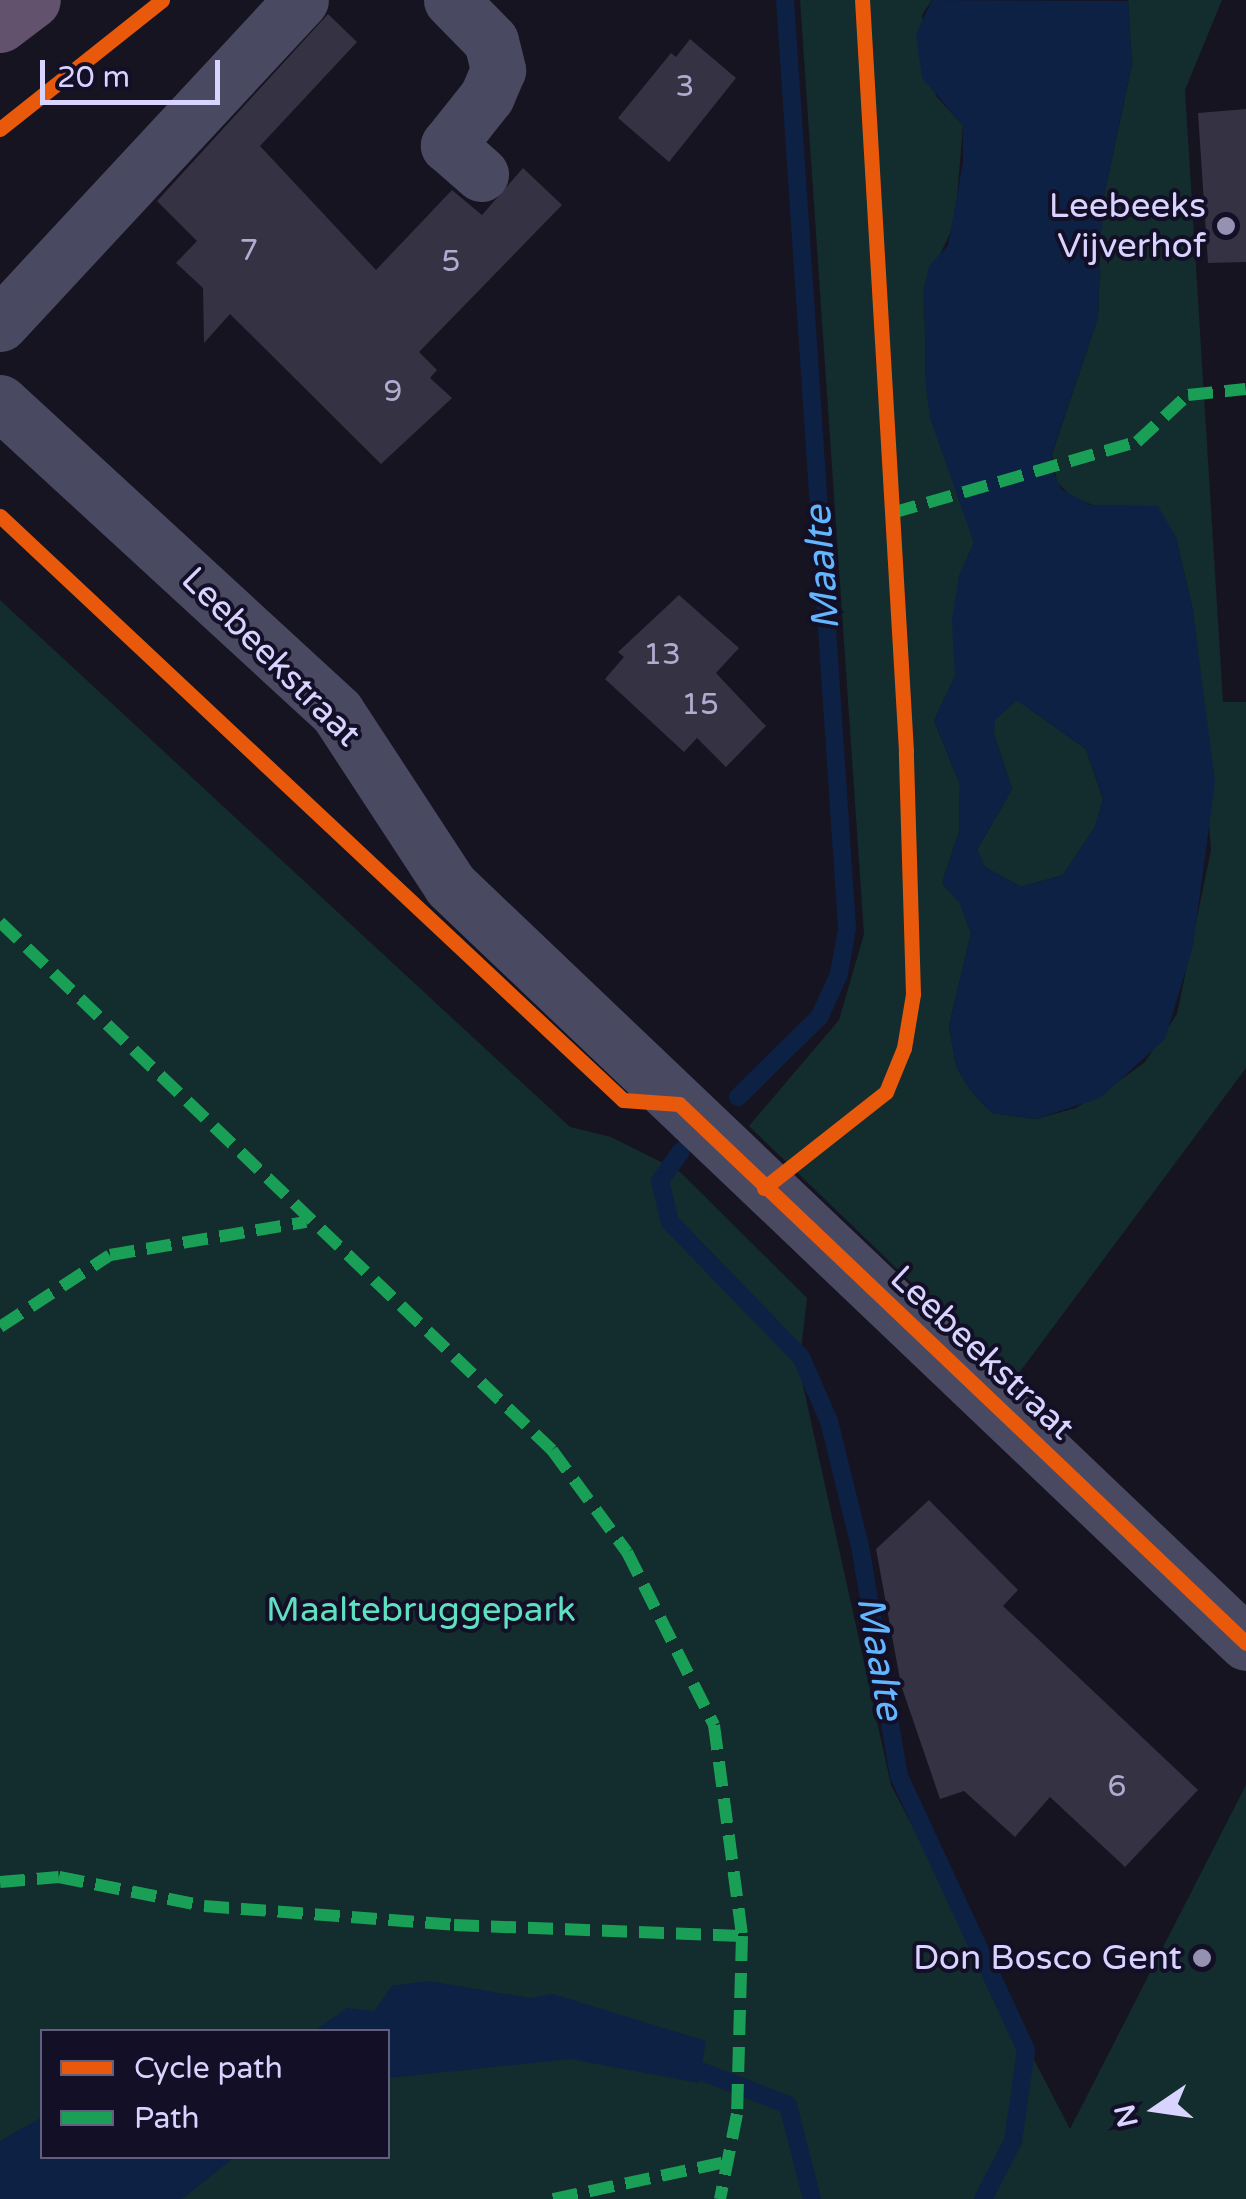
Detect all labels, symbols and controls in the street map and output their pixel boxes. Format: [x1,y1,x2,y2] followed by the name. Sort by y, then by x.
[45,40,225,102] scale bar
[57,59,130,96] text: 20 m
[676,69,694,105] house number: 3
[1049,185,1206,267] place label: Leebeeks Vijverhof
[1215,215,1237,237] marker: Leebeeks Vijverhof
[240,233,258,269] house number: 7
[442,244,460,280] house number: 5
[384,374,402,410] house number: 9
[796,504,850,632] water label: Maalte
[173,559,369,755] street label: Leebeekstraat
[643,637,681,673] house number: 13
[681,687,719,723] house number: 15
[881,1257,1083,1449] street label: Leebeekstraat
[266,1589,576,1631] park label: Maaltebruggepark
[846,1593,912,1723] water label: Maalte
[1108,1769,1126,1805] house number: 6
[913,1937,1182,1979] place label: Don Bosco Gent
[1191,1947,1213,1969] marker: Don Bosco Gent
[40,2029,390,2159] legend
[134,2050,283,2087] text: Cycle path
[1106,2059,1206,2159] north arrow
[134,2100,200,2137] text: Path
[1108,2101,1146,2131] text: N

